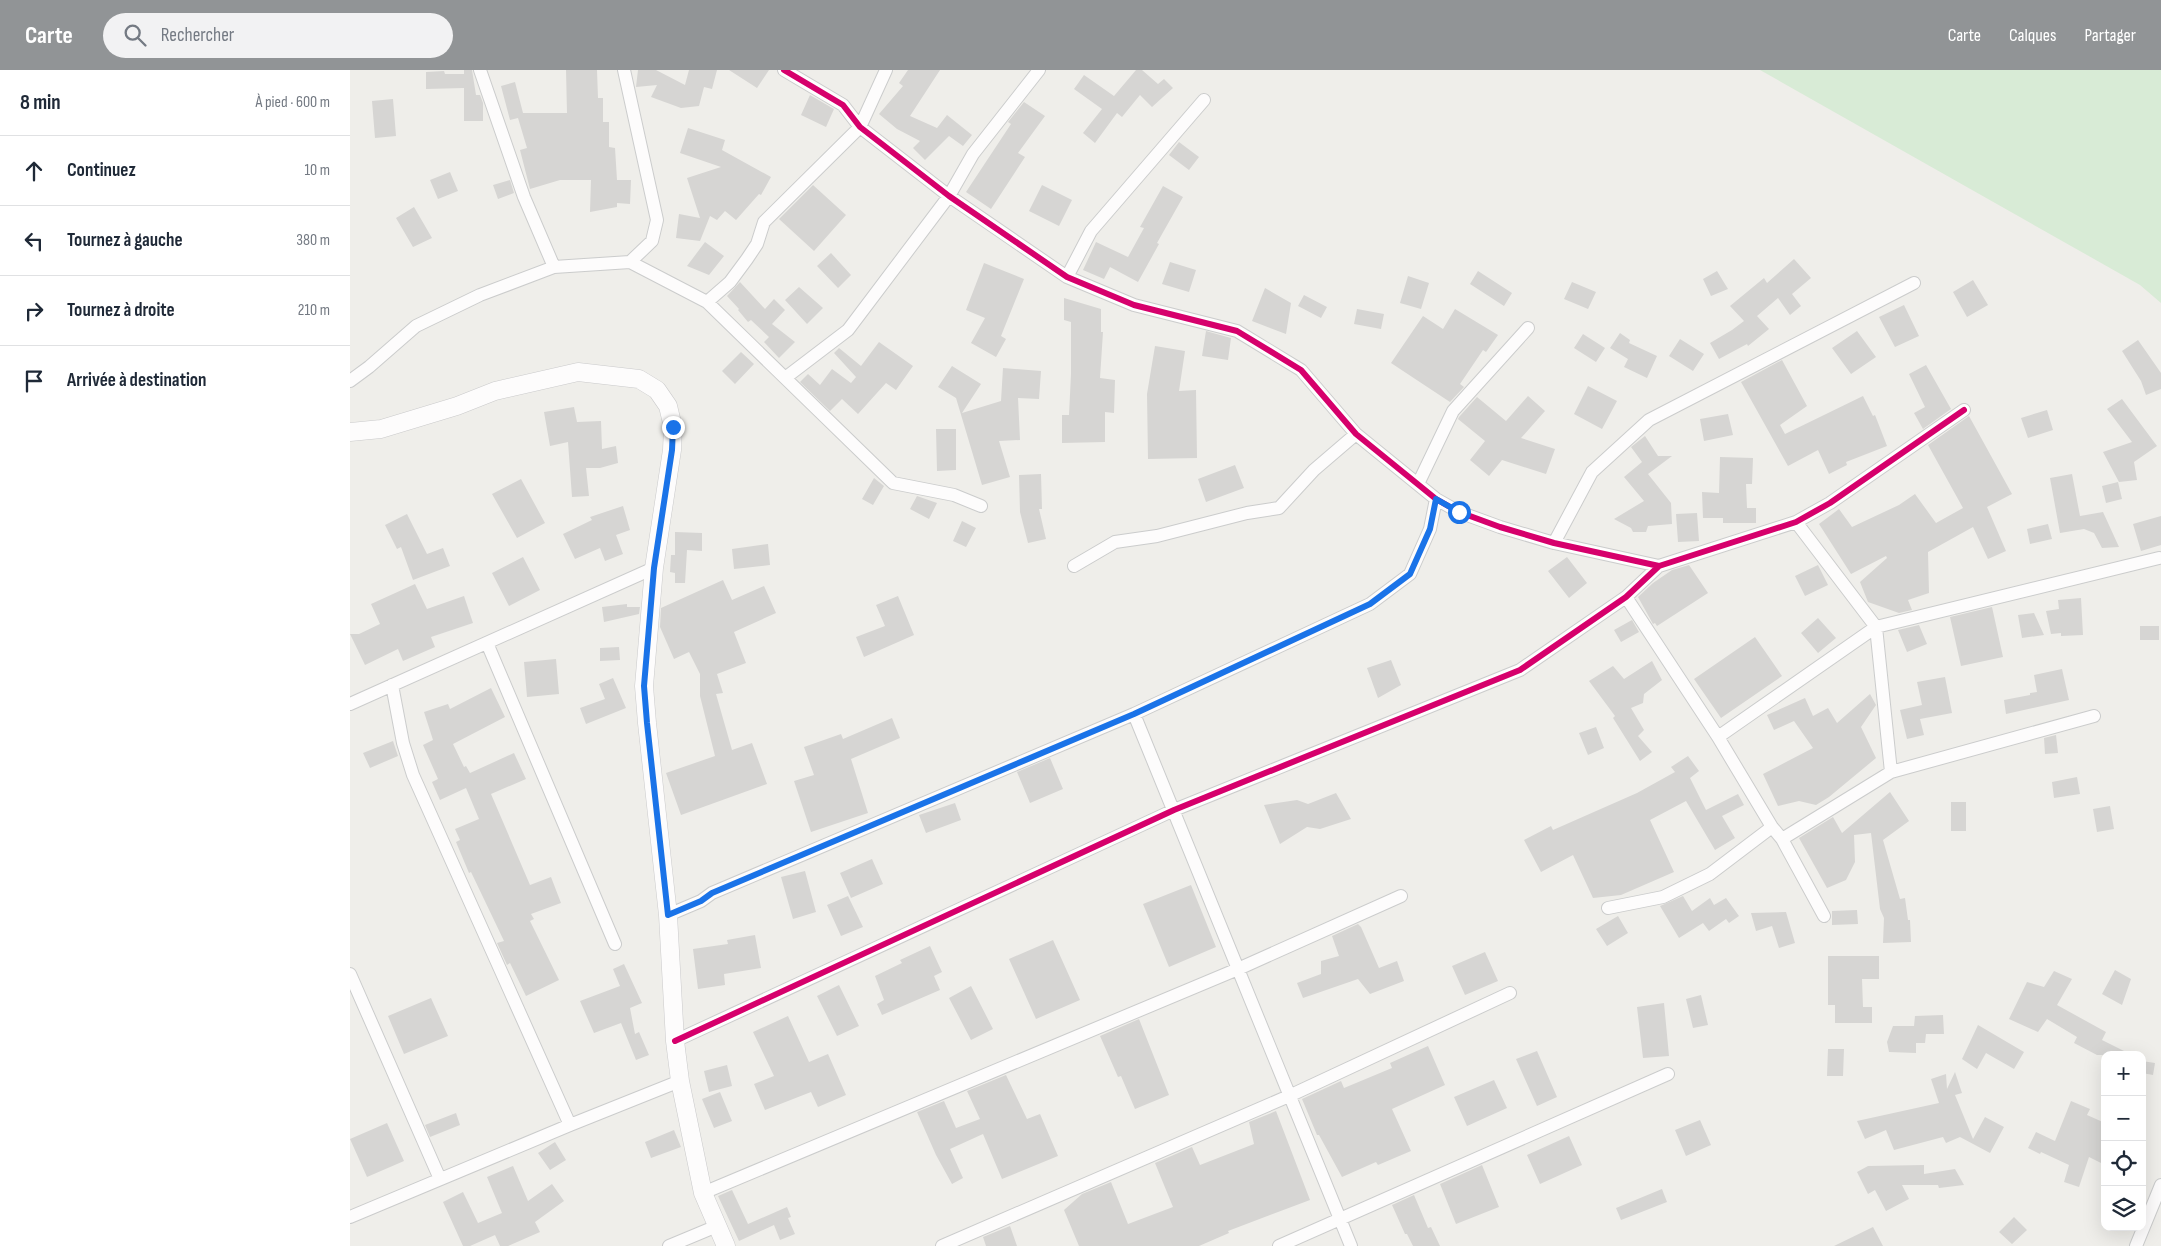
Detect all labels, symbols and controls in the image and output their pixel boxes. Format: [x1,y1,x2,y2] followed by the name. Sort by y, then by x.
[103,13,453,58] search box
[25,21,73,50] text: Carte
[121,21,149,49] icon: search
[161,24,234,47] text: Rechercher
[1948,25,1981,46] text: Carte
[2009,25,2056,46] text: Calques
[2084,25,2136,46] text: Partager
[20,90,61,115] text: 8 min
[256,93,330,112] text: À pied · 600 m
[20,157,48,185] icon: ahead
[67,159,136,182] text: Continuez
[304,161,330,180] text: 10 m
[20,227,48,255] icon: left
[67,229,183,252] text: Tournez à gauche
[296,231,330,250] text: 380 m
[20,297,48,325] icon: right
[67,299,175,322] text: Tournez à droite
[298,301,330,320] text: 210 m
[20,367,48,395] icon: arrive
[67,369,207,392] text: Arrivée à destination
[662,416,685,439] route end
[1448,501,1471,524] route start
[2101,1051,2146,1231] map controls
[2101,1051,2146,1096] button: +
[2101,1096,2146,1141] button: −
[2101,1141,2146,1186] button: locate
[2101,1186,2146,1231] button: layers

